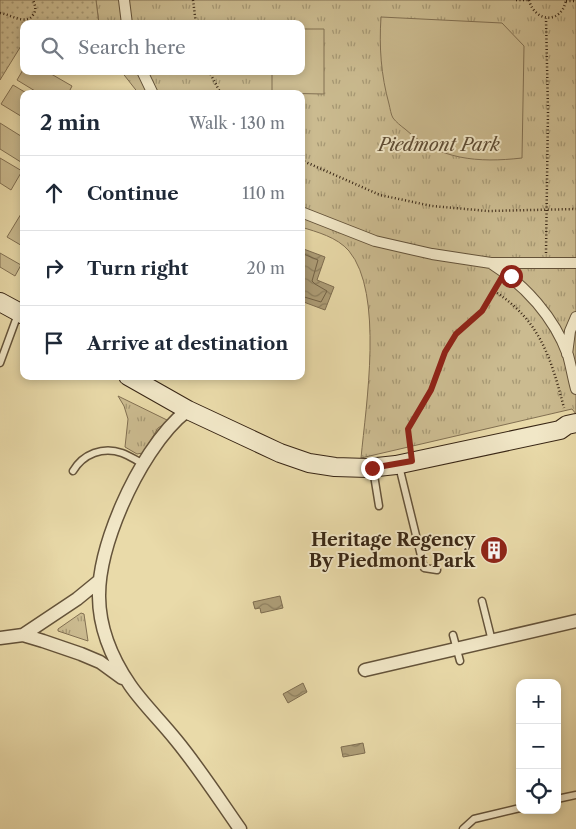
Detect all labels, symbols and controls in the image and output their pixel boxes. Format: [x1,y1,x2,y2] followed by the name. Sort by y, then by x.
[20,20,305,75] search box
[38,34,66,62] icon: search
[78,36,186,59] text: Search here
[40,110,100,135] text: 2 min
[189,113,285,133] text: Walk · 130 m
[376,134,500,156] park label: Piedmont Park
[40,179,68,207] icon: ahead
[87,182,179,205] text: Continue
[242,183,285,203] text: 110 m
[40,254,68,282] icon: right
[87,257,188,280] text: Turn right
[246,258,285,278] text: 20 m
[500,265,523,288] route start
[40,329,68,357] icon: arrive
[87,332,288,355] text: Arrive at destination
[361,457,384,480] route end
[309,529,476,572] place label: Heritage Regency By Piedmont Park
[479,535,509,565] building icon: Heritage Regency By Piedmont Park
[516,679,561,814] map controls
[516,679,561,724] button: +
[516,724,561,769] button: −
[516,769,561,814] button: locate

